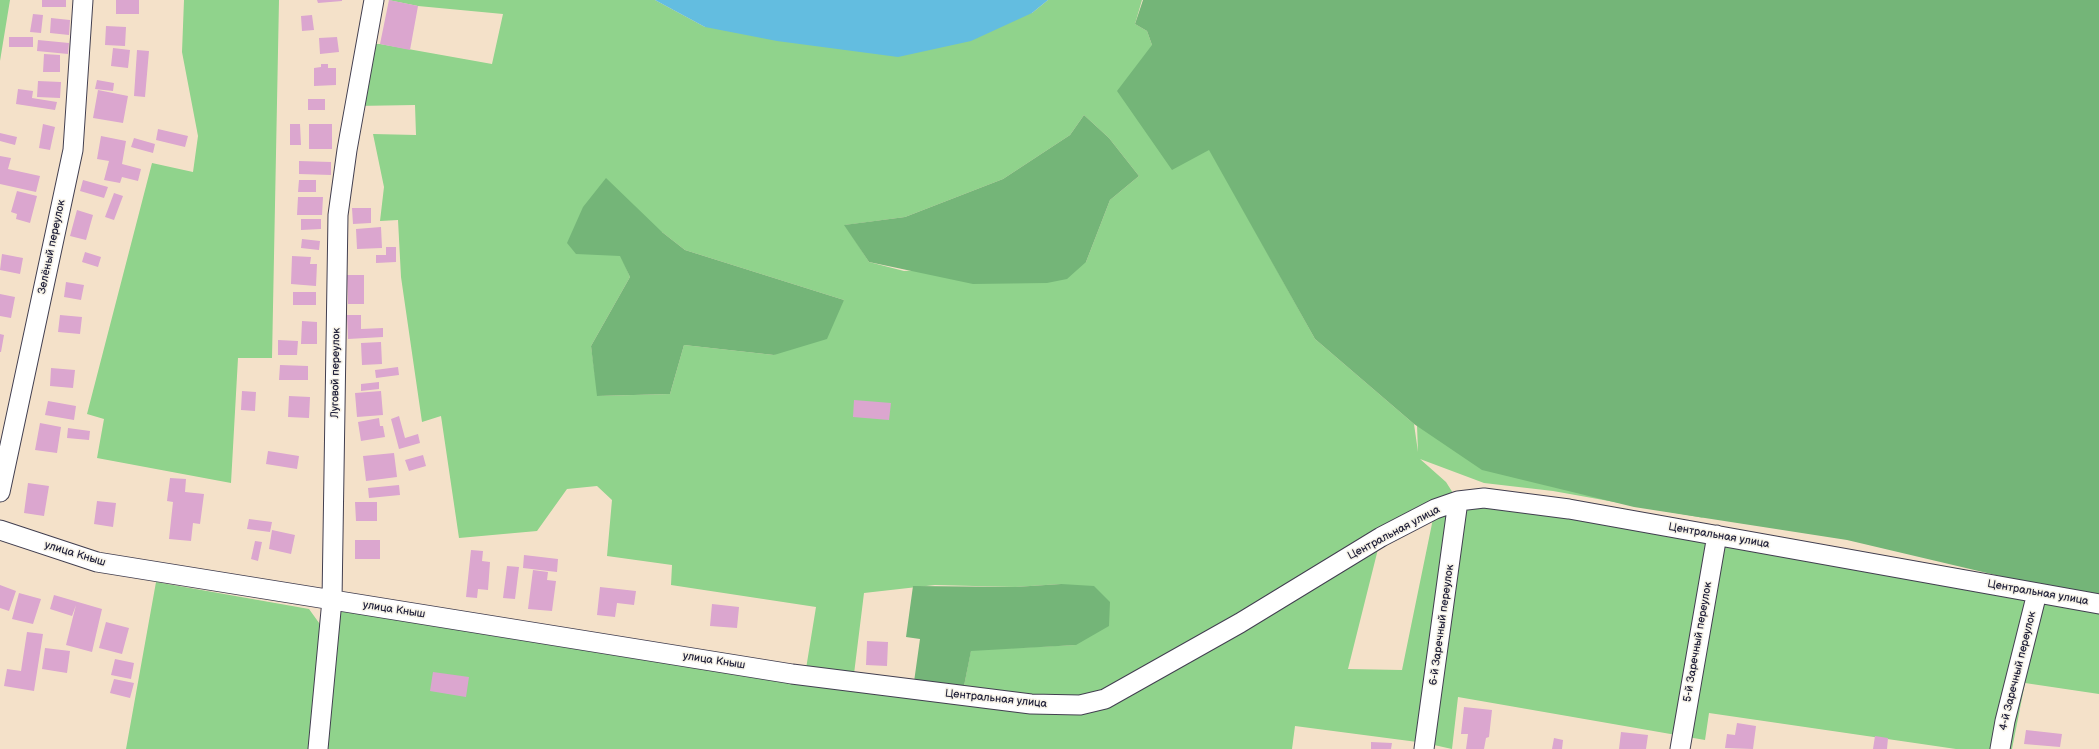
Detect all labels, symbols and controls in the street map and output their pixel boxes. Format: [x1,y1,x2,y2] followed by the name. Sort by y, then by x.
[36,199,68,295] street label: Зелёный переулок
[329,328,343,418] street label: Луговой переулок
[1346,503,1442,563] street label: Центральная улица
[1667,521,1771,551] street label: Центральная улица
[43,538,107,570] street label: улица Кныш
[1427,564,1457,686] street label: 6-й Заречный переулок
[1986,578,2090,608] street label: Центральная улица
[1681,581,1715,703] street label: 5-й Заречный переулок
[362,599,426,621] street label: улица Кныш
[1997,610,2039,732] street label: 4-й Заречный переулок
[682,650,746,672] street label: улица Кныш
[944,687,1048,711] street label: Центральная улица

